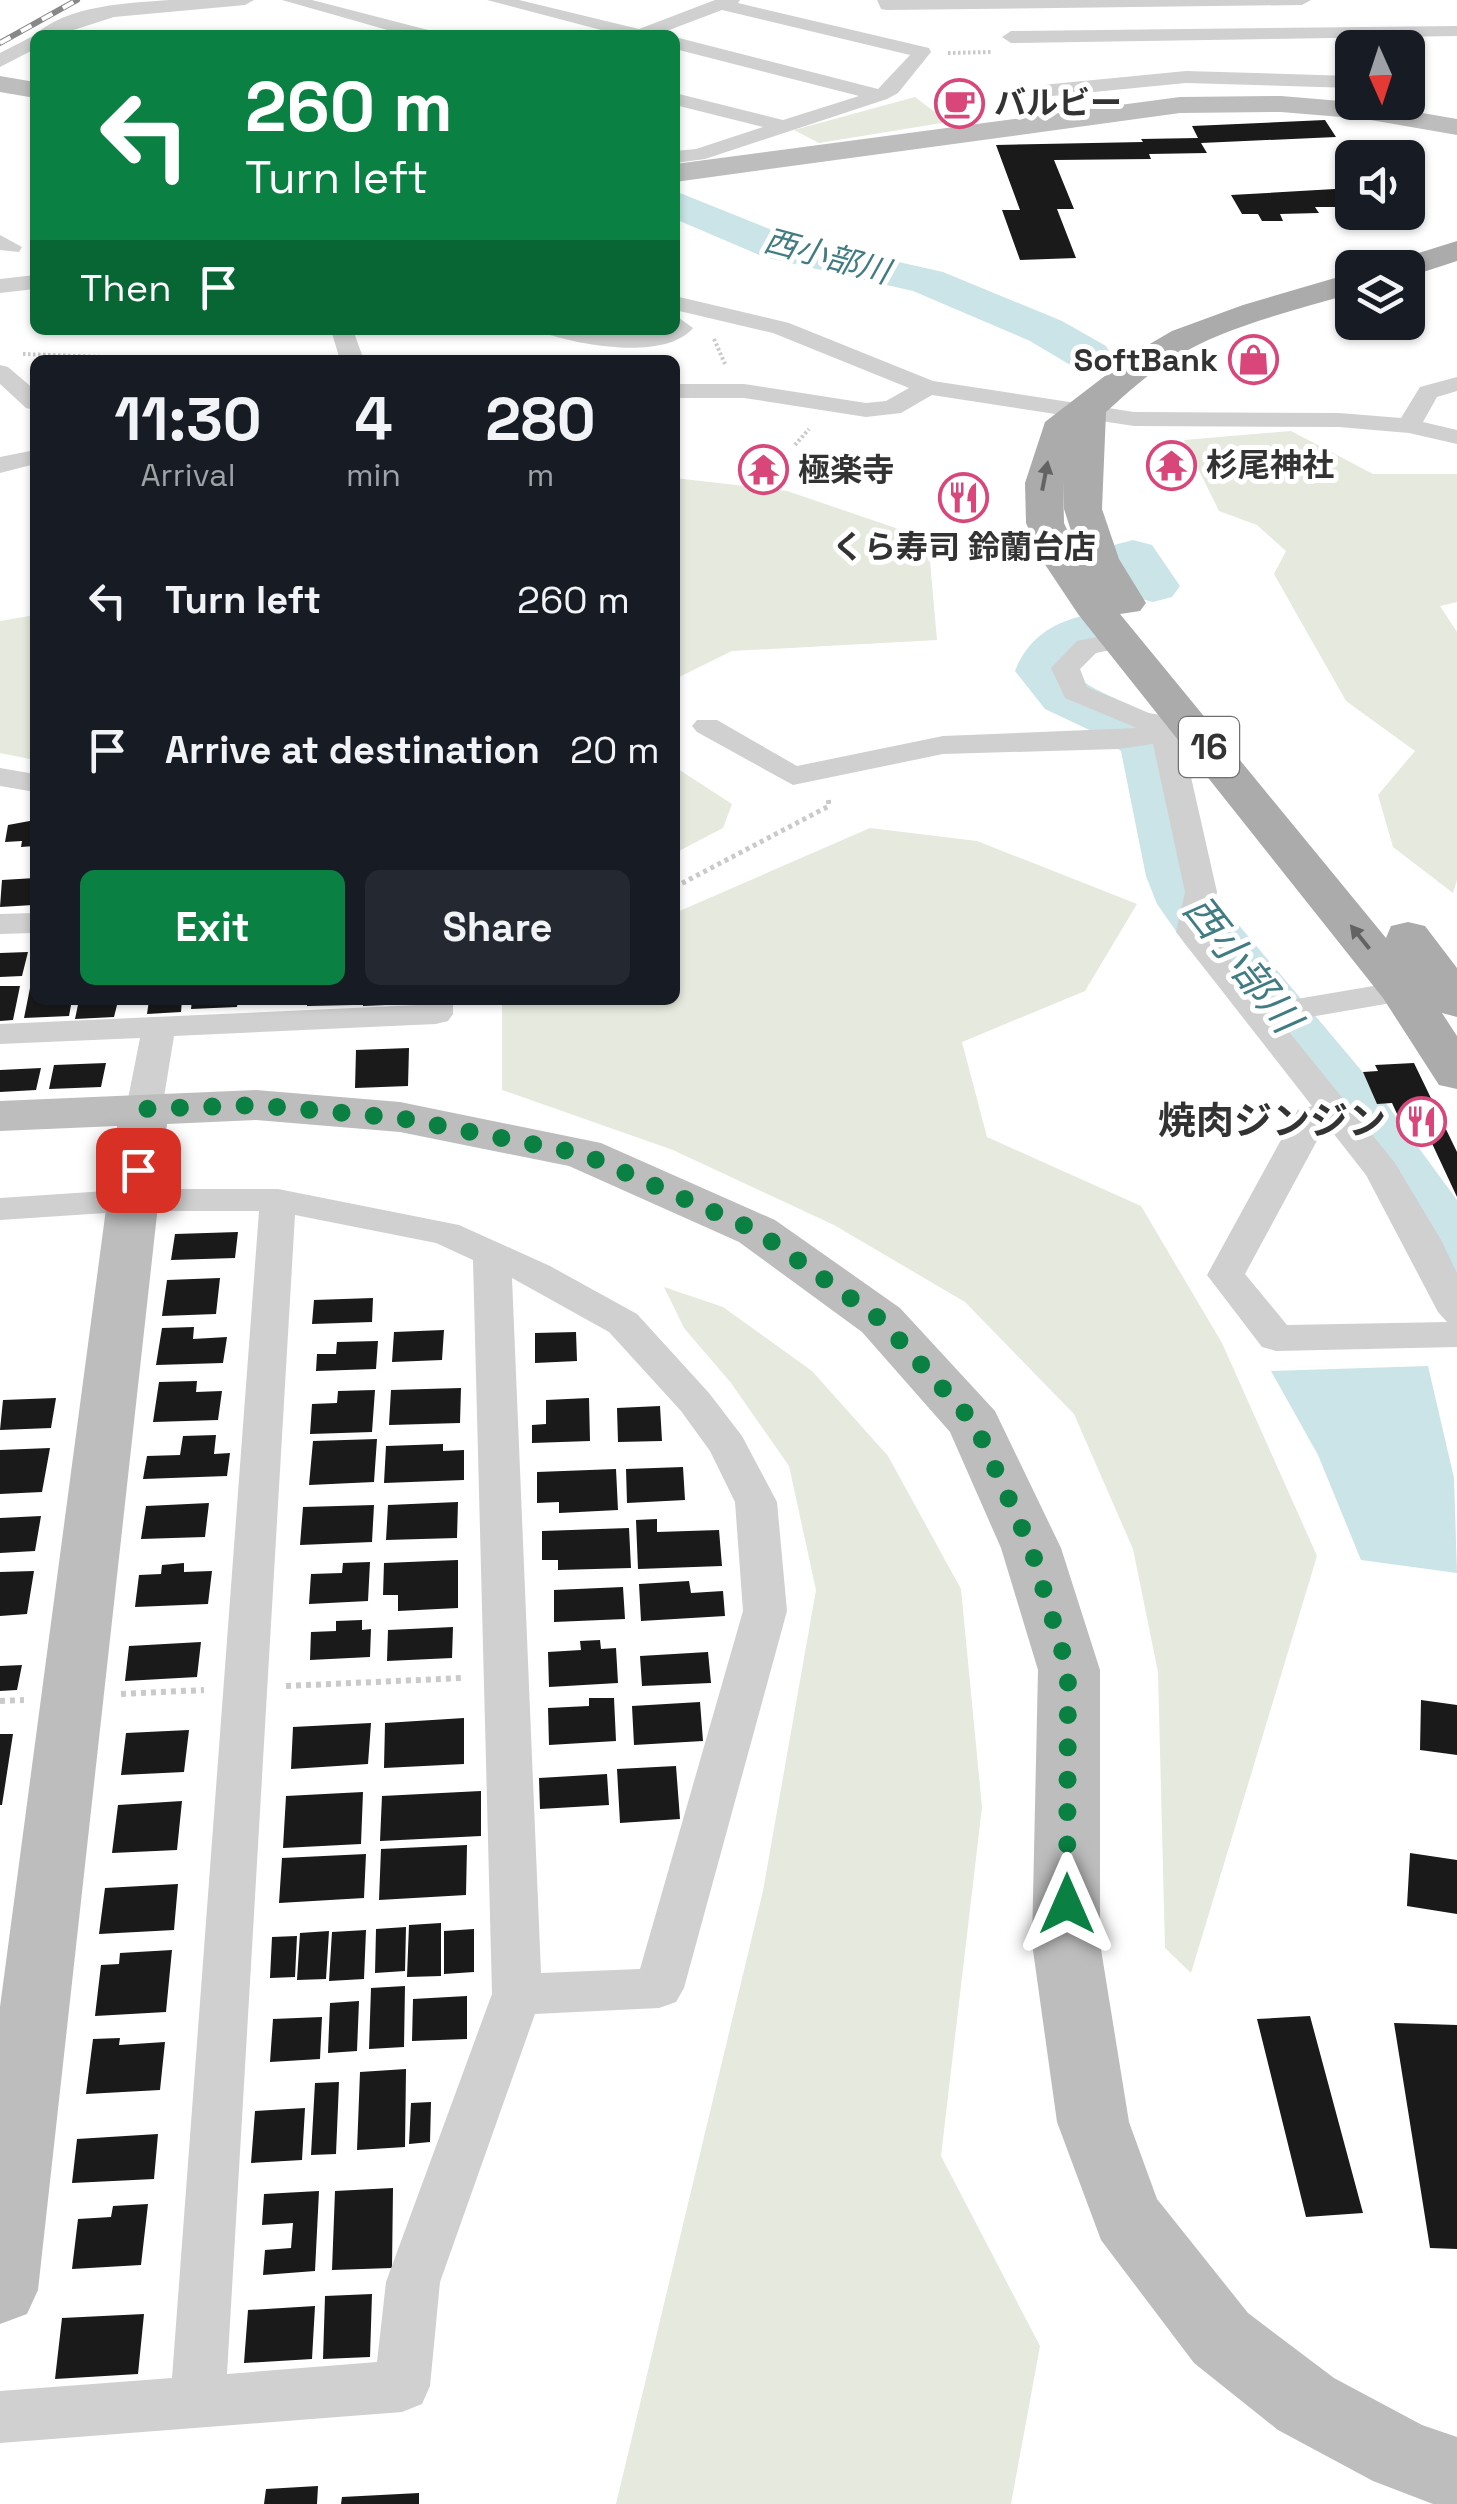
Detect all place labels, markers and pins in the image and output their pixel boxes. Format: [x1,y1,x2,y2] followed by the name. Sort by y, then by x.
[933,77,985,129] cafe icon: バルビー
[994,83,1122,123] place label: バルビー
[1227,334,1279,386] shop icon: SoftBank
[1074,340,1218,380] place label: SoftBank
[1145,439,1197,491] temple icon: 杉尾神社
[737,444,789,496] temple icon: 極楽寺
[1206,445,1334,485] place label: 杉尾神社
[798,450,894,490] place label: 極楽寺
[938,471,990,523] restaurant icon: くら寿司 鈴蘭台店
[832,527,1096,567] place label: くら寿司 鈴蘭台店
[1395,1095,1447,1147] restaurant icon: 焼肉ジンジン
[1158,1097,1386,1145] place label: 焼肉ジンジン
[96,1128,181,1213] pin

